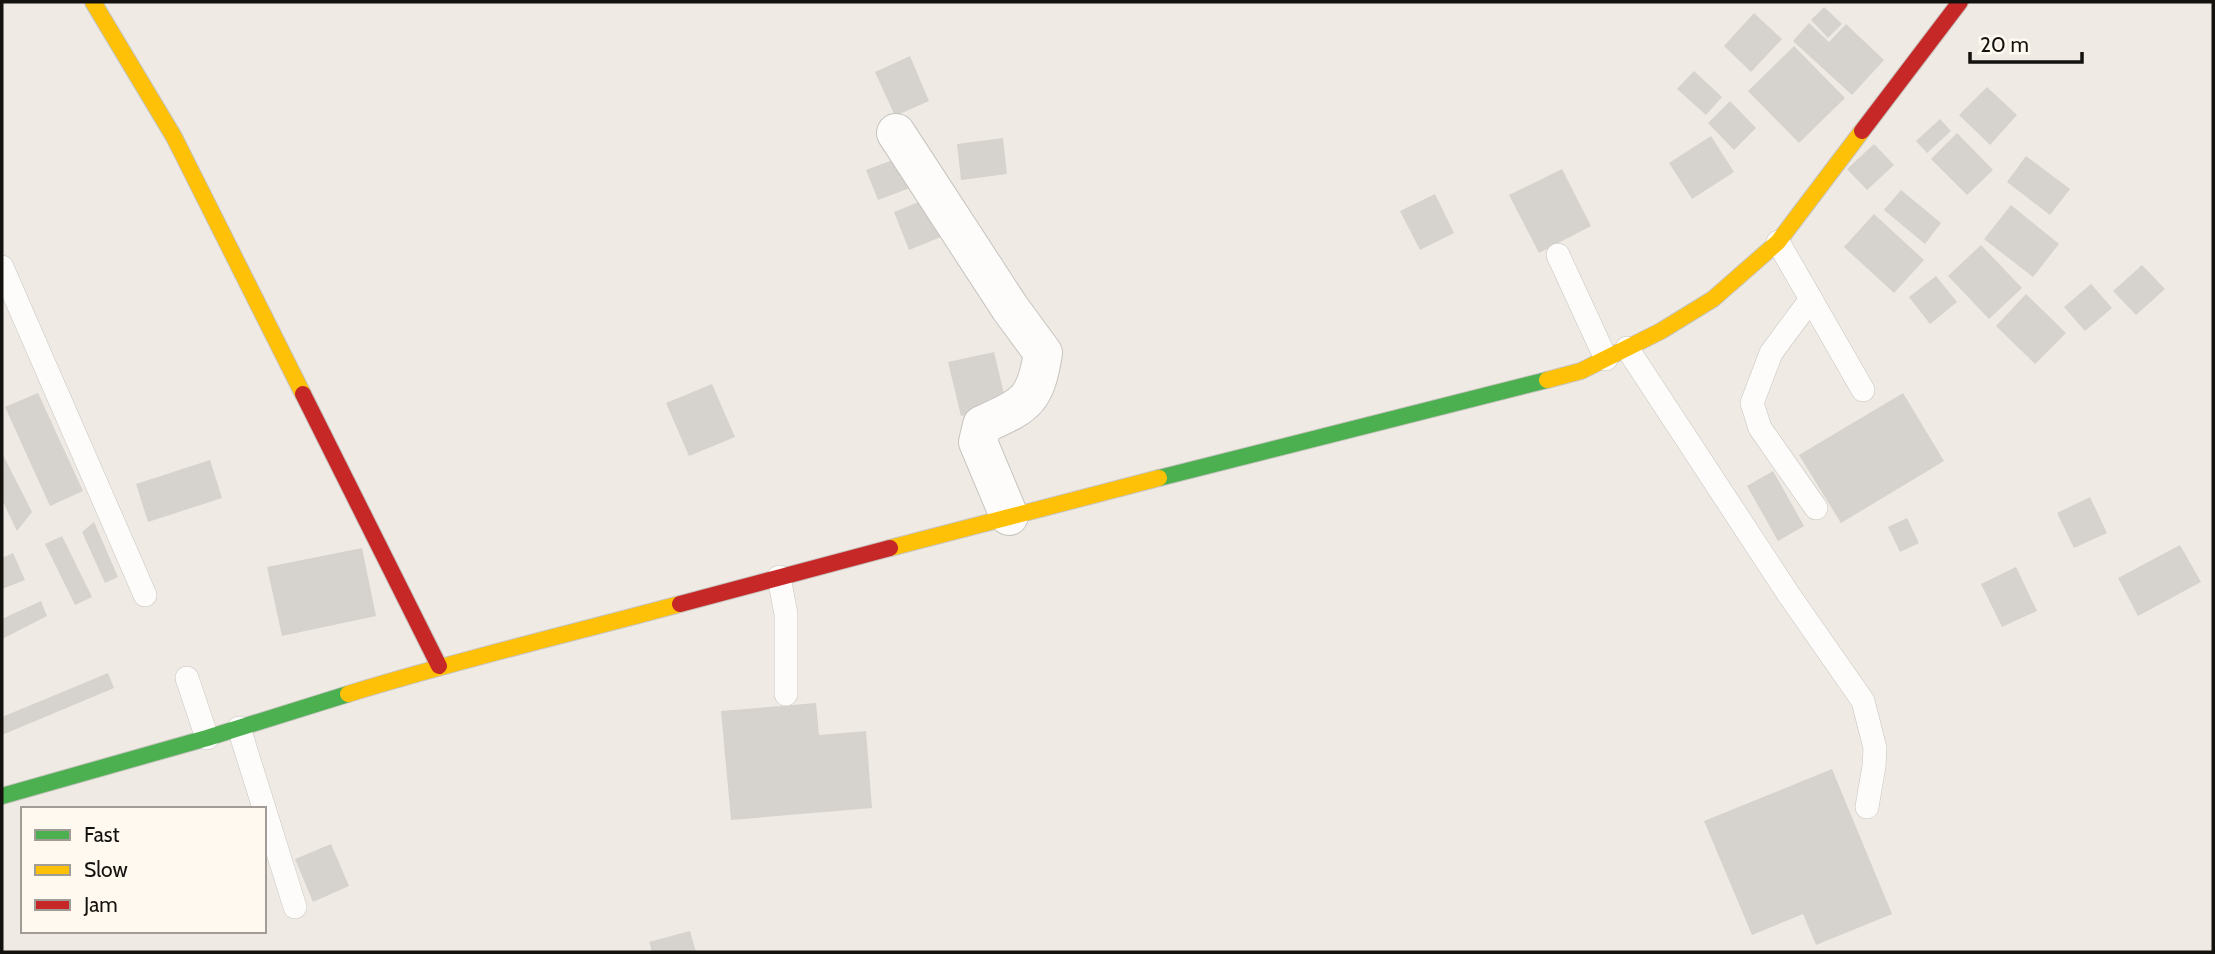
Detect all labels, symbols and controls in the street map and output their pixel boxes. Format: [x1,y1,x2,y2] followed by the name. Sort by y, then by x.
[1970,21,2082,65] scale bar
[1980,32,2029,57] text: 20 m
[21,807,266,933] legend
[84,822,120,847] text: Fast
[84,857,128,882] text: Slow
[83,892,118,917] text: Jam

